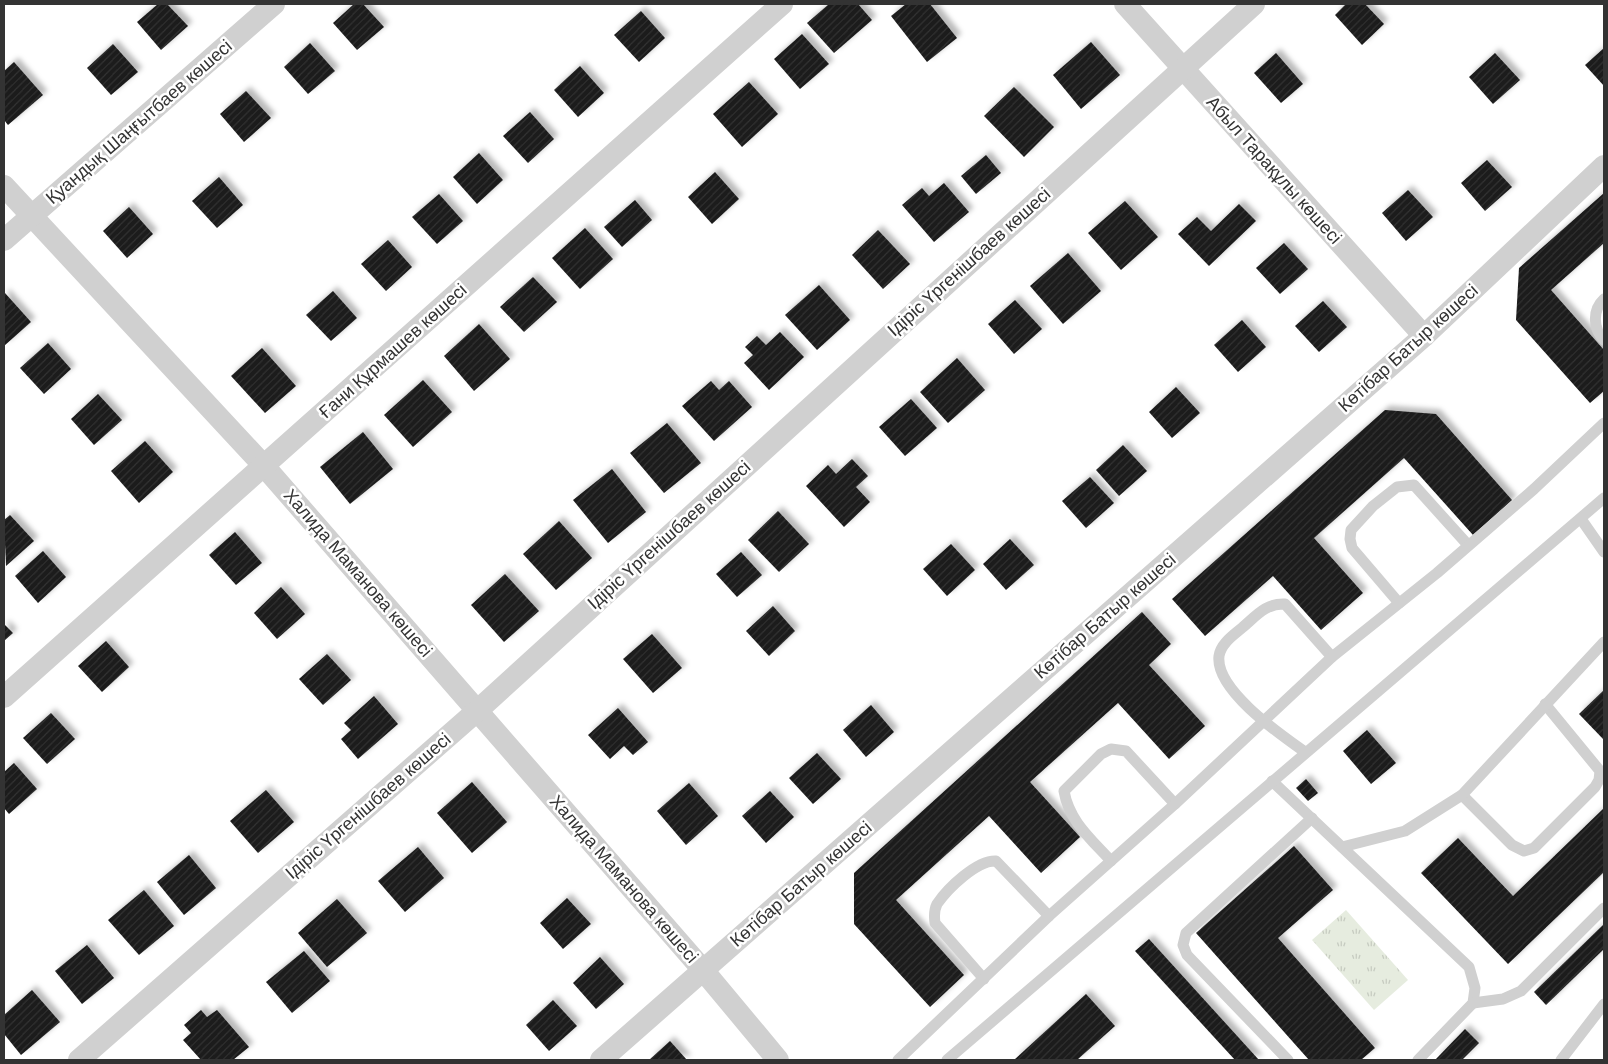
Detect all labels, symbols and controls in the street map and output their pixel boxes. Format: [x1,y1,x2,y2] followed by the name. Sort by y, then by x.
[42,36,236,208] street label: Қуандық Шаңғытбаев көшесі
[1202,92,1346,248] street label: Абыл Тарақұлы көшесі
[884,184,1054,340] street label: Ідіріс Үргенішбаев көшесі
[315,280,471,423] street label: Ғани Құрмашев көшесі
[1334,280,1482,416] street label: Көтібар Батыр көшесі
[584,457,754,613] street label: Ідіріс Үргенішбаев көшесі
[280,485,436,661] street label: Халида Маманова көшесі
[1030,549,1180,683] street label: Көтібар Батыр көшесі
[281,729,455,883] street label: Ідіріс Үргенішбаев көшесі
[546,791,702,967] street label: Халида Маманова көшесі
[726,817,876,951] street label: Көтібар Батыр көшесі

